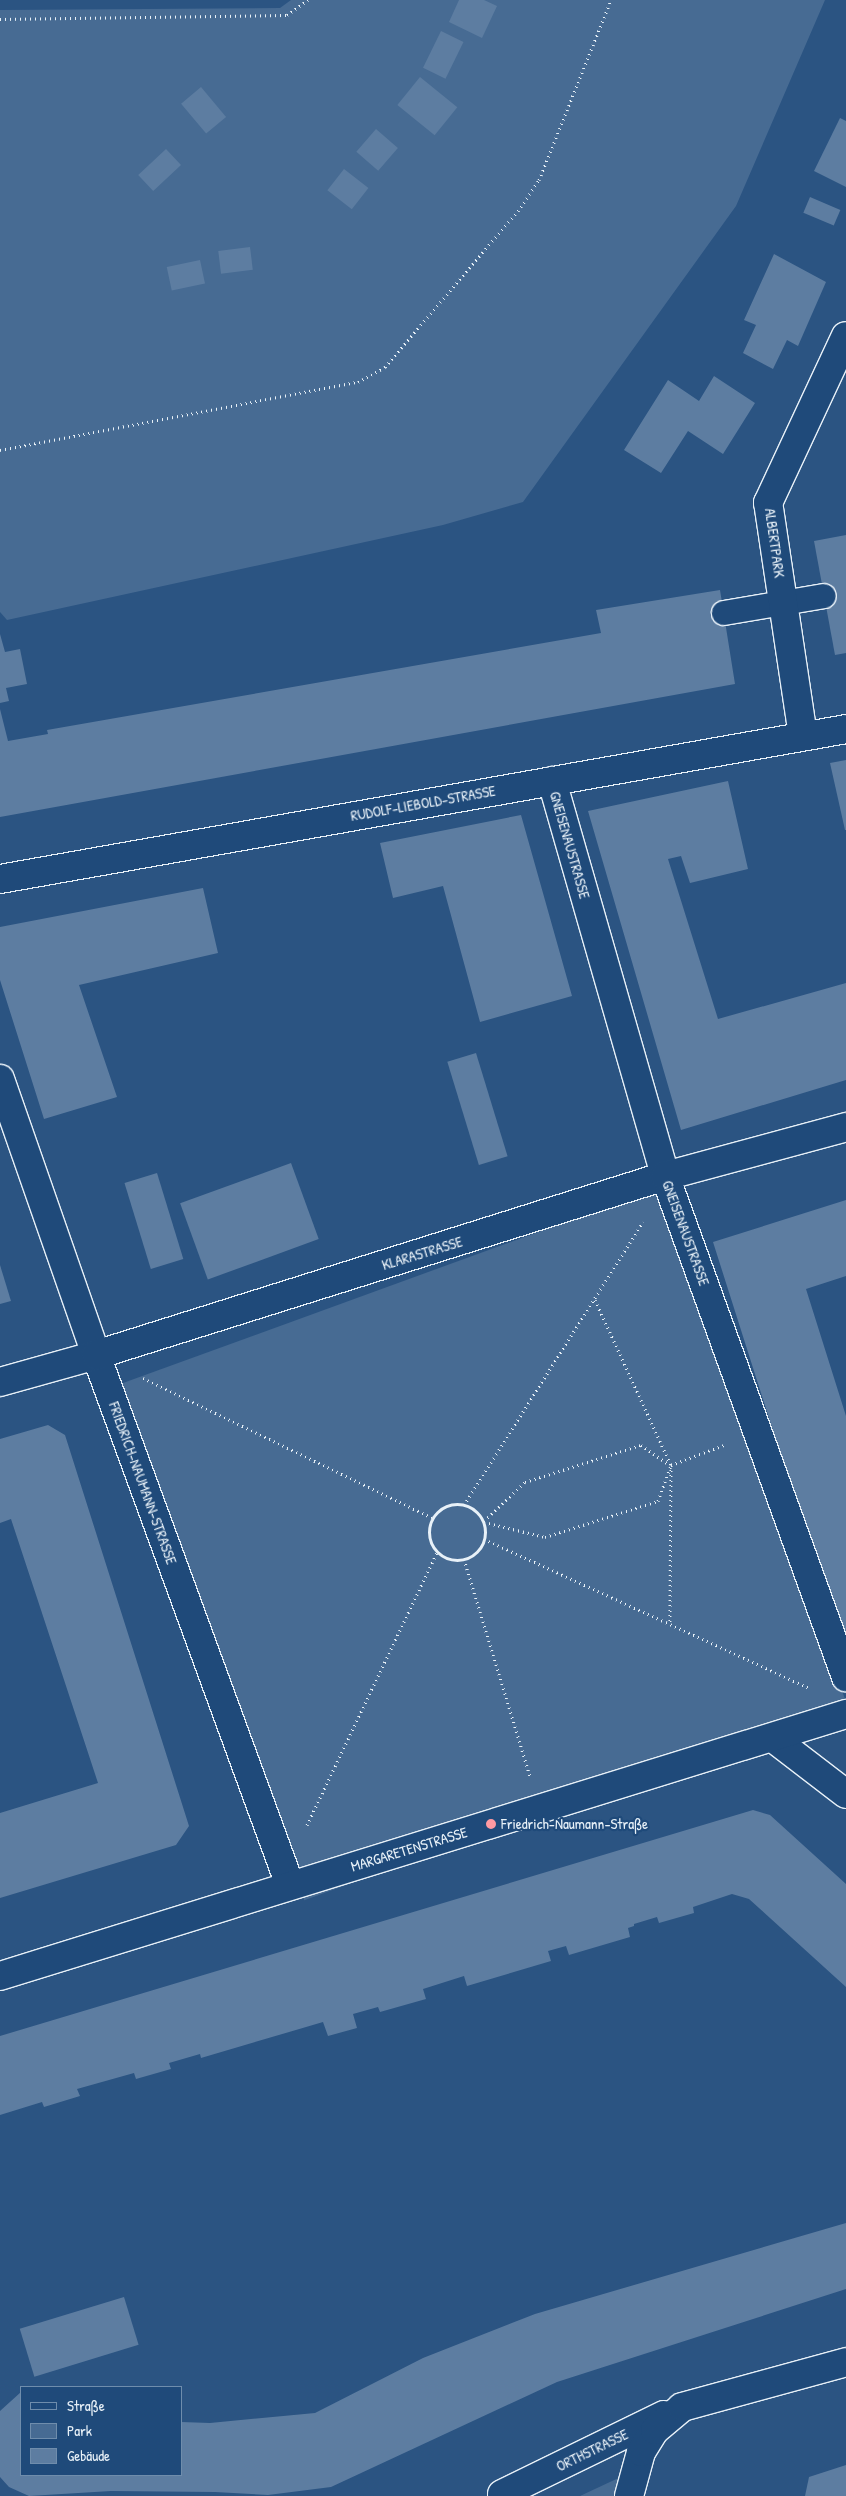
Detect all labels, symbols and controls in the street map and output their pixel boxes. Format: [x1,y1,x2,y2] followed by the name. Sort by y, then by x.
[761,507,789,579] street label: ALBERTPARK
[349,781,497,825] street label: RUDOLF-LIEBOLD-STRASSE
[546,789,594,901] street label: GNEISENAUSTRASSE
[659,1178,713,1288] street label: GNEISENAUSTRASSE
[380,1232,464,1274] street label: KLARASTRASSE
[105,1399,181,1567] street label: FRIEDRICH-NAUMANN-STRASSE
[501,1815,648,1833] place label: Friedrich-Naumann-Straße
[485,1818,497,1830] marker: Friedrich-Naumann-Straße
[348,1823,470,1875] street label: MARGARETENSTRASSE
[20,2386,182,2476] legend
[67,2395,105,2416] text: Straße
[67,2420,92,2441] text: Park
[553,2425,631,2475] street label: ORTHSTRASSE
[67,2445,110,2466] text: Gebäude

